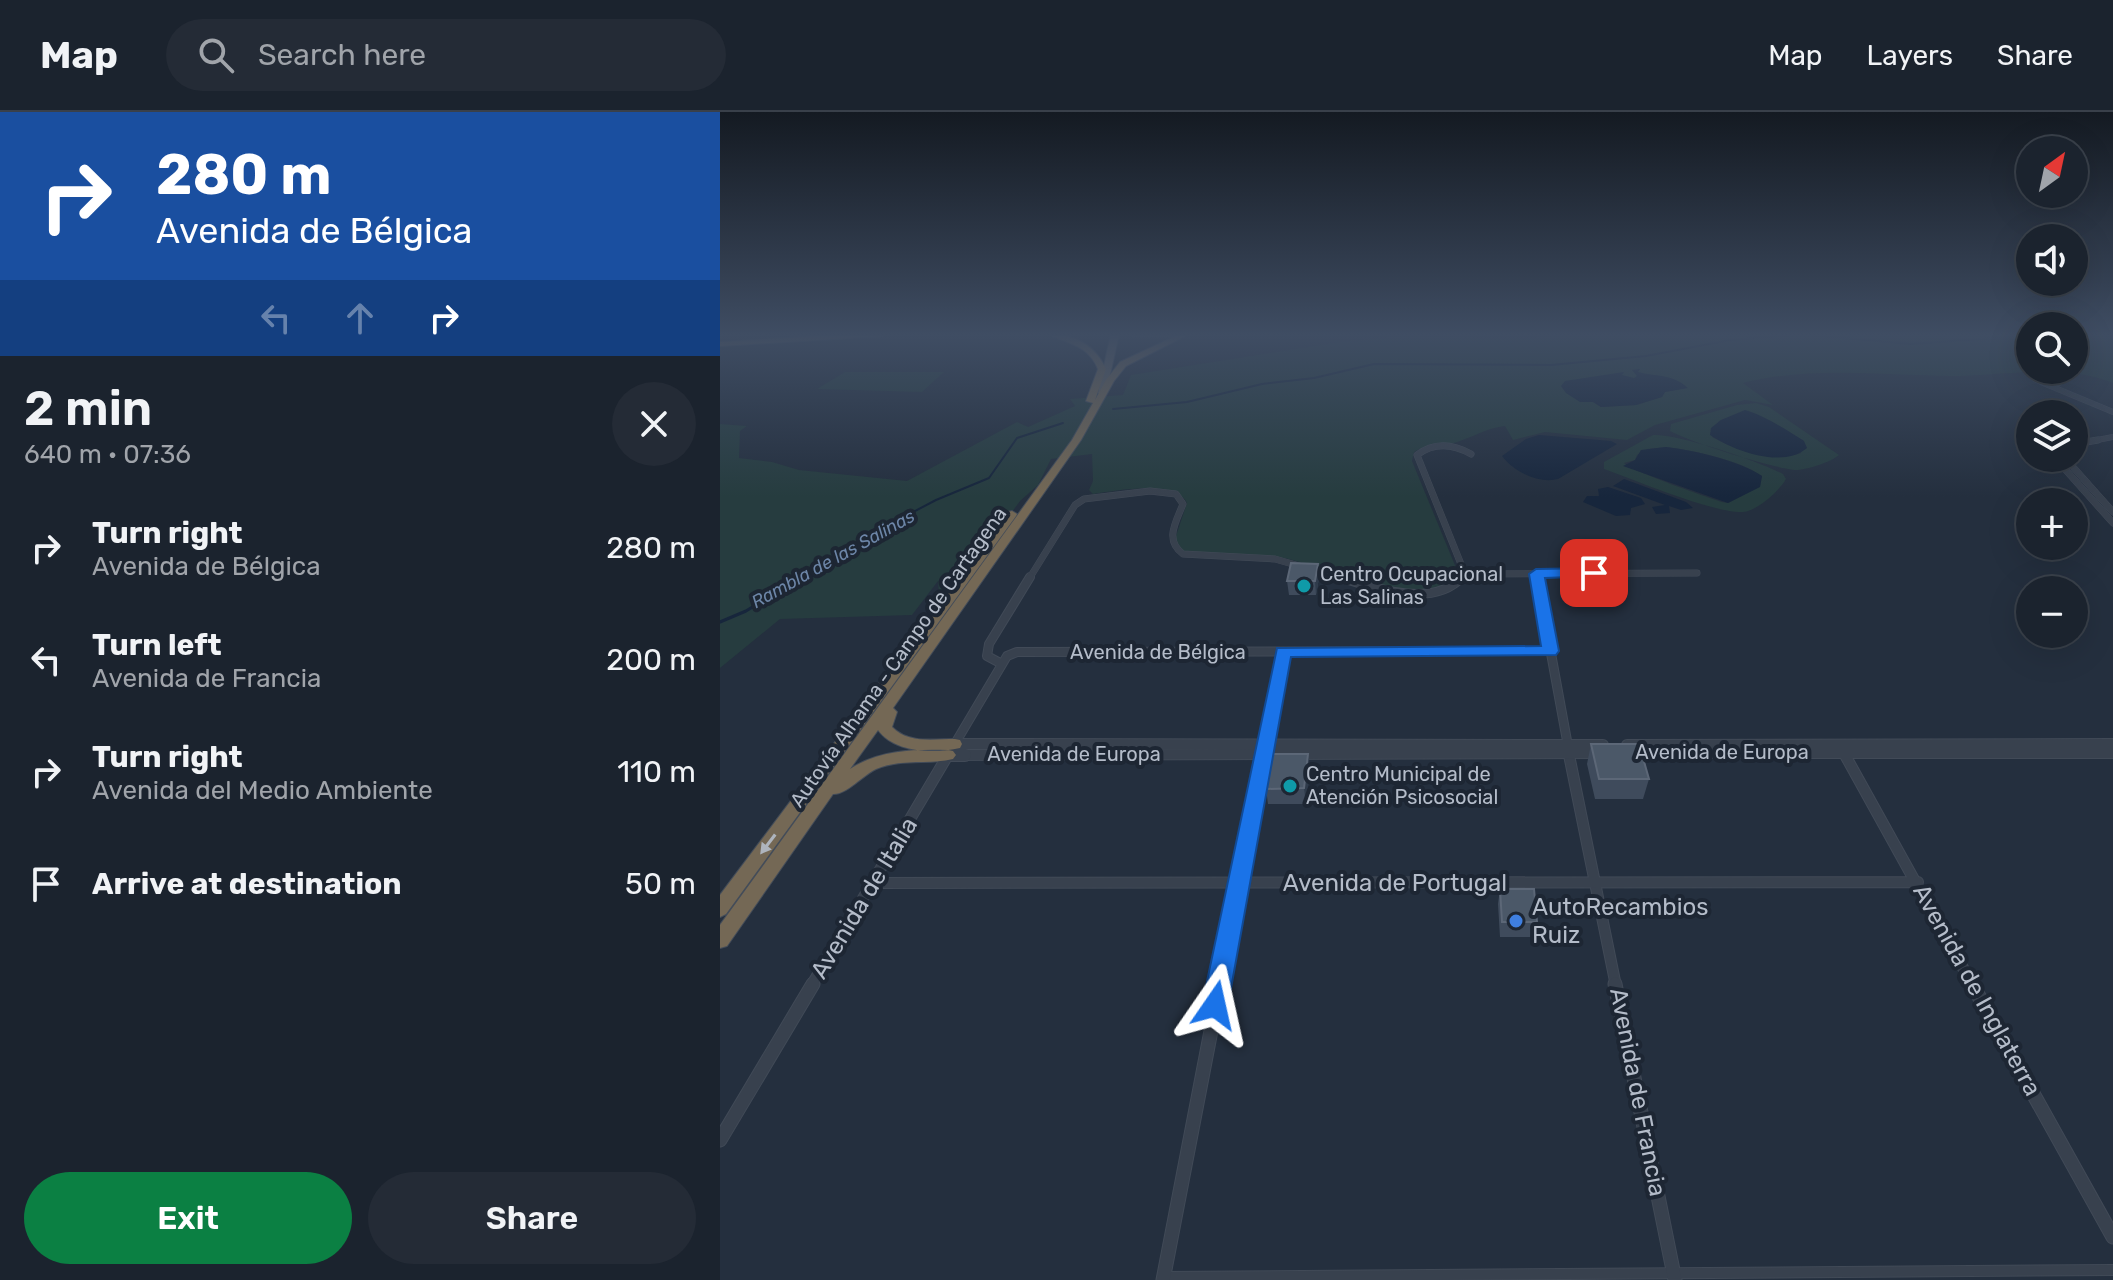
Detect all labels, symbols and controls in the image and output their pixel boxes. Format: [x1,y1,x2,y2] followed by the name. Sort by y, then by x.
[166,19,726,91] search box
[40,32,118,78] text: Map
[194,33,238,77] icon: search
[258,37,426,73] text: Search here
[1768,39,1823,72] text: Map
[1867,39,1953,72] text: Layers
[1997,39,2073,72] text: Share
[2016,136,2088,208] north arrow
[2016,136,2088,648] map controls
[156,142,332,208] text: 280 m
[24,144,128,248] icon: right
[156,209,472,252] text: Avenida de Bélgica
[2016,224,2088,296] button: sound
[254,296,298,340] icon: left
[338,296,382,340] icon: ahead
[422,296,466,340] icon: right
[2016,312,2088,384] button: search
[24,380,152,437] text: 2 min
[612,382,696,466] button: close
[2016,400,2088,472] button: layers
[24,439,191,470] text: 640 m · 07:36
[2016,488,2088,560] button: +
[785,502,1011,812] street label: Autovía Alhama - Campo de Cartagena
[747,505,919,613] water label: Rambla de las Salinas
[92,515,243,551] text: Turn right
[24,526,68,570] icon: right
[606,530,696,566] text: 280 m
[1560,539,1628,607] pin
[92,551,321,582] text: Avenida de Bélgica
[1572,551,1616,595] icon: arrive
[1320,562,1503,609] place label: Centro Ocupacional Las Salinas
[2016,576,2088,648] button: −
[1295,577,1313,595] marker: Centro Ocupacional Las Salinas
[92,627,222,663] text: Turn left
[24,638,68,682] icon: left
[1070,640,1246,664] street label: Avenida de Bélgica
[606,642,696,678] text: 200 m
[92,663,321,694] text: Avenida de Francia
[92,739,243,775] text: Turn right
[1635,740,1809,764] street label: Avenida de Europa
[987,742,1161,766] street label: Avenida de Europa
[24,750,68,794] icon: right
[617,754,696,790] text: 110 m
[1306,762,1498,809] place label: Centro Municipal de Atención Psicosocial
[92,775,433,806] text: Avenida del Medio Ambiente
[1281,777,1299,795] marker: Centro Municipal de Atención Psicosocial
[805,812,923,984] street label: Avenida de Italia
[761,834,777,855] one-way arrow
[24,862,68,906] icon: arrive
[92,866,402,902] text: Arrive at destination
[625,866,696,902] text: 50 m
[1283,869,1507,897] street label: Avenida de Portugal
[1907,879,2047,1101] street label: Avenida de Inglaterra
[1532,893,1708,949] place label: AutoRecambios Ruiz
[1507,912,1525,930] marker: AutoRecambios Ruiz
[1173,963,1257,1047] position arrow
[1604,985,1672,1199] street label: Avenida de Francia
[24,1172,352,1264] button: Exit
[368,1172,696,1264] button: Share

